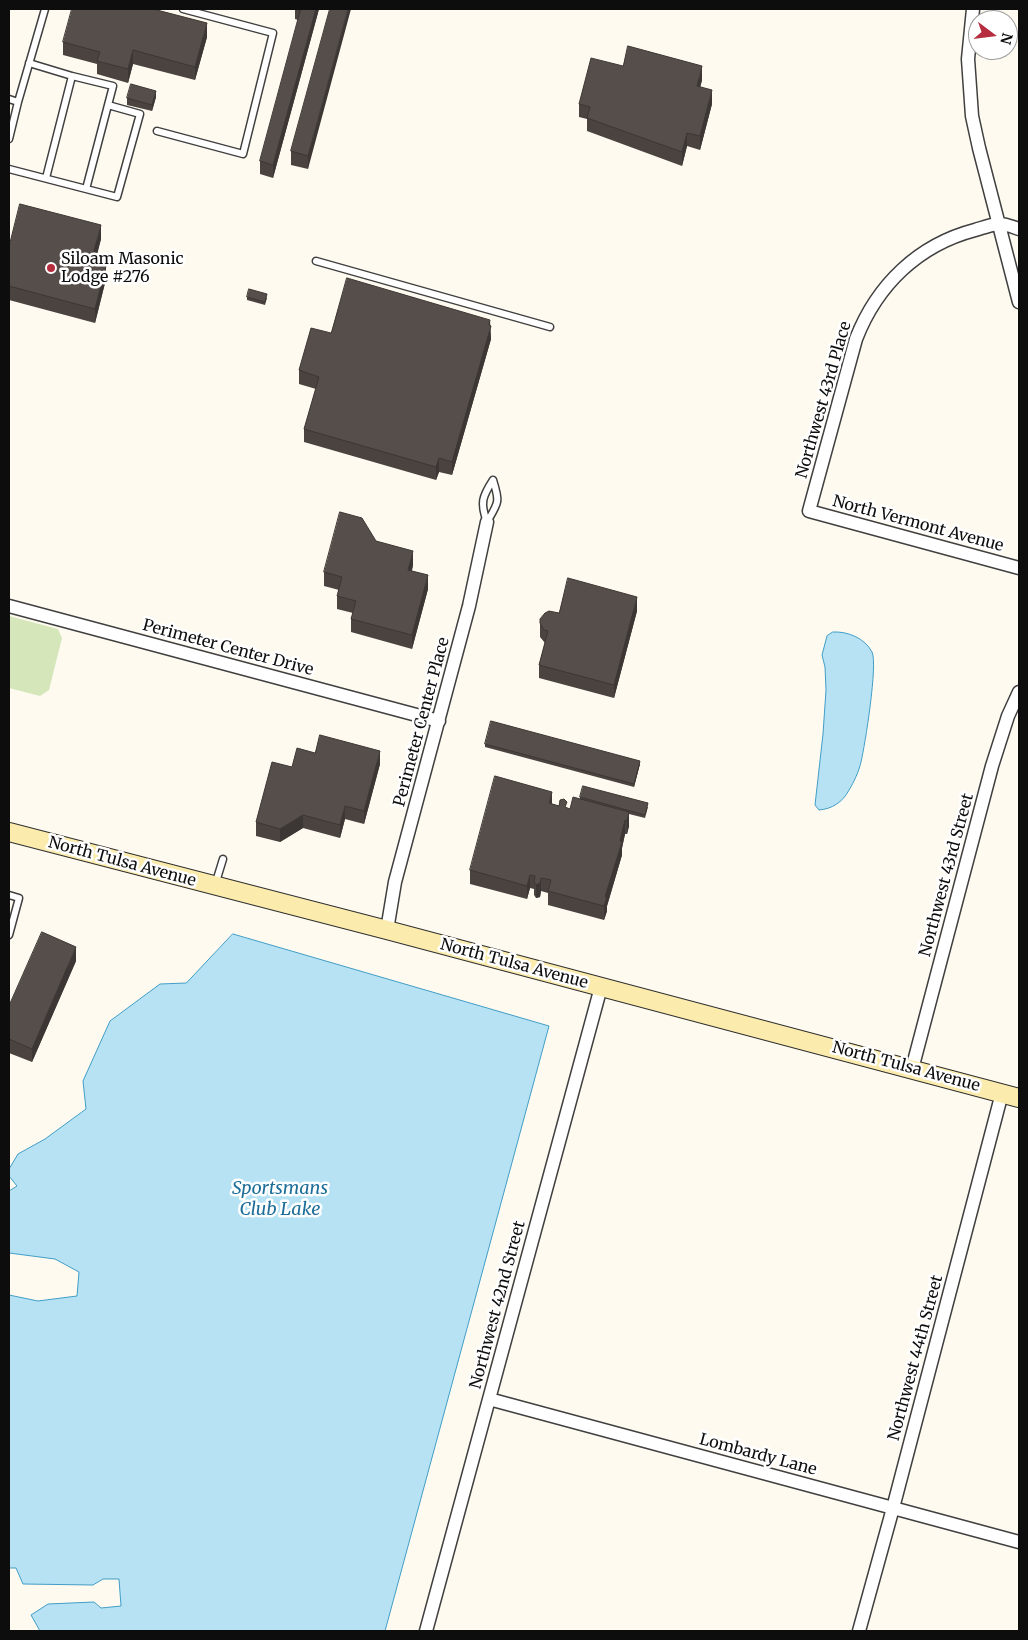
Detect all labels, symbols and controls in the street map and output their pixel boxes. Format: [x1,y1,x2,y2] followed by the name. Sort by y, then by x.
[968,10,1018,60] north arrow
[996,31,1017,46] text: N
[61,249,184,287] place label: Siloam Masonic Lodge #276
[45,262,57,274] marker: Siloam Masonic Lodge #276
[792,319,856,481] street label: Northwest 43rd Place
[830,492,1006,556] street label: North Vermont Avenue
[141,616,315,680] street label: Perimeter Center Drive
[390,635,454,809] street label: Perimeter Center Place
[916,791,978,959] street label: Northwest 43rd Street
[46,833,198,891] street label: North Tulsa Avenue
[438,935,590,993] street label: North Tulsa Avenue
[830,1038,982,1096] street label: North Tulsa Avenue
[232,1178,328,1220] water label: Sportsmans Club Lake
[466,1219,530,1391] street label: Northwest 42nd Street
[885,1273,947,1443] street label: Northwest 44th Street
[697,1430,819,1480] street label: Lombardy Lane

